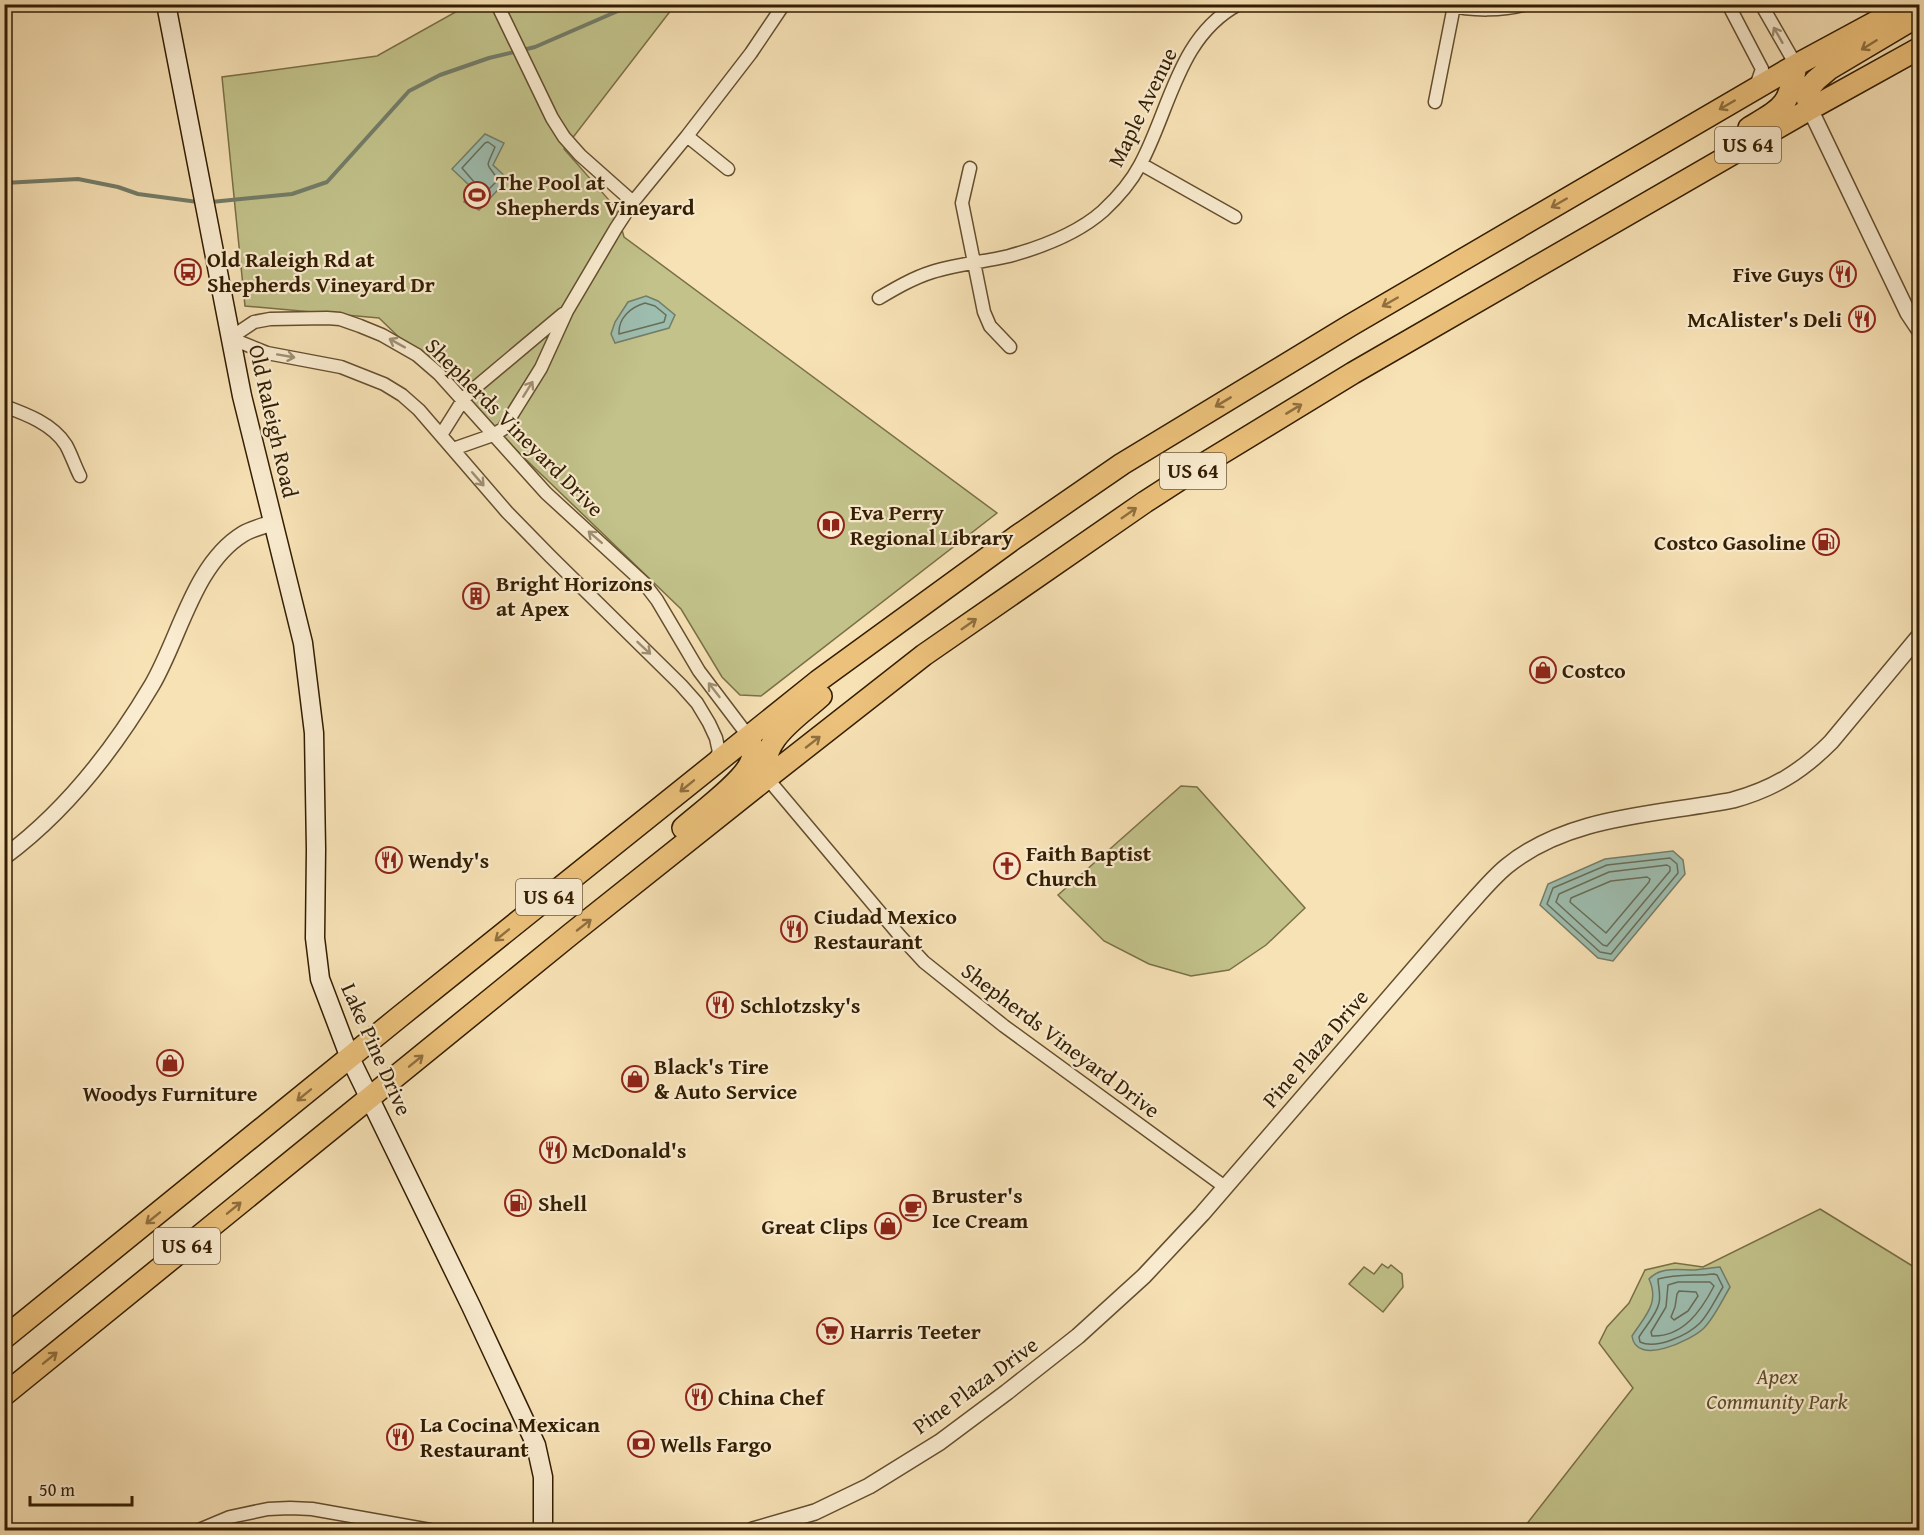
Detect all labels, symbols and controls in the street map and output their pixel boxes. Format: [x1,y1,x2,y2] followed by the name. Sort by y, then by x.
[1772,27,1784,44] one-way arrow
[1861,39,1878,52] one-way arrow
[1099,42,1185,172] street label: Maple Avenue
[1719,100,1736,112] one-way arrow
[1715,127,1781,163] road number: US 64
[496,166,695,223] place label: The Pool at Shepherds Vineyard
[462,180,492,210] sports icon: The Pool at Shepherds Vineyard
[1551,198,1568,210] one-way arrow
[207,243,435,300] place label: Old Raleigh Rd at Shepherds Vineyard Dr
[173,257,203,287] bus stop icon: Old Raleigh Rd at Shepherds Vineyard Dr
[1733,258,1824,290] place label: Five Guys
[1828,259,1858,289] restaurant icon: Five Guys
[1382,296,1399,308] one-way arrow
[1687,303,1842,335] place label: McAlister's Deli
[1847,304,1877,334] restaurant icon: McAlister's Deli
[418,330,612,524] street label: Shepherds Vineyard Drive
[389,337,406,349] one-way arrow
[241,341,307,501] street label: Old Raleigh Road
[276,351,295,362] one-way arrow
[521,381,534,398] one-way arrow
[1215,396,1232,408] one-way arrow
[1285,403,1302,415] one-way arrow
[1160,453,1226,489] road number: US 64
[471,471,485,486] one-way arrow
[850,496,1014,553] place label: Eva Perry Regional Library
[1120,507,1137,519] one-way arrow
[816,510,846,540] library icon: Eva Perry Regional Library
[1654,526,1806,558] place label: Costco Gasoline
[1811,527,1841,557] fuel station icon: Costco Gasoline
[588,530,603,544] one-way arrow
[496,567,653,624] place label: Bright Horizons at Apex
[461,581,491,611] building icon: Bright Horizons at Apex
[960,618,977,630] one-way arrow
[636,640,651,654] one-way arrow
[1562,654,1626,686] place label: Costco
[1528,655,1558,685] shop icon: Costco
[707,683,720,699] one-way arrow
[805,735,821,748] one-way arrow
[679,780,695,793] one-way arrow
[1026,837,1152,894] place label: Faith Baptist Church
[408,844,489,876] place label: Wendy's
[374,845,404,875] restaurant icon: Wendy's
[992,851,1022,881] church icon: Faith Baptist Church
[516,879,582,915] road number: US 64
[814,900,957,957] place label: Ciudad Mexico Restaurant
[779,914,809,944] restaurant icon: Ciudad Mexico Restaurant
[575,918,591,931] one-way arrow
[494,928,510,941] one-way arrow
[955,955,1167,1125] street label: Shepherds Vineyard Drive
[334,978,420,1120] street label: Lake Pine Drive
[1254,982,1376,1114] street label: Pine Plaza Drive
[740,989,861,1021] place label: Schlotzsky's
[705,990,735,1020] restaurant icon: Schlotzsky's
[155,1048,185,1078] shop icon: Woodys Furniture
[654,1050,798,1107] place label: Black's Tire & Auto Service
[408,1054,424,1067] one-way arrow
[620,1064,650,1094] shop icon: Black's Tire & Auto Service
[83,1077,258,1109] place label: Woodys Furniture
[297,1088,312,1102] one-way arrow
[572,1134,686,1166] place label: McDonald's
[538,1135,568,1165] restaurant icon: McDonald's
[932,1179,1029,1236] place label: Bruster's Ice Cream
[538,1187,587,1219] place label: Shell
[503,1188,533,1218] fuel station icon: Shell
[898,1193,928,1223] cafe icon: Bruster's Ice Cream
[226,1202,242,1215] one-way arrow
[762,1210,868,1242] place label: Great Clips
[145,1211,161,1224] one-way arrow
[873,1211,903,1241] shop icon: Great Clips
[154,1228,220,1264] road number: US 64
[850,1315,981,1347] place label: Harris Teeter
[815,1316,845,1346] supermarket icon: Harris Teeter
[906,1329,1044,1441] street label: Pine Plaza Drive
[42,1351,58,1364] one-way arrow
[1706,1360,1849,1417] park label: Apex Community Park
[718,1381,826,1413] place label: China Chef
[684,1382,714,1412] restaurant icon: China Chef
[420,1408,600,1465] place label: La Cocina Mexican Restaurant
[385,1422,415,1452] restaurant icon: La Cocina Mexican Restaurant
[660,1428,772,1460] place label: Wells Fargo
[626,1429,656,1459] bank icon: Wells Fargo
[30,1469,132,1507] scale bar
[39,1476,75,1503] text: 50 m

